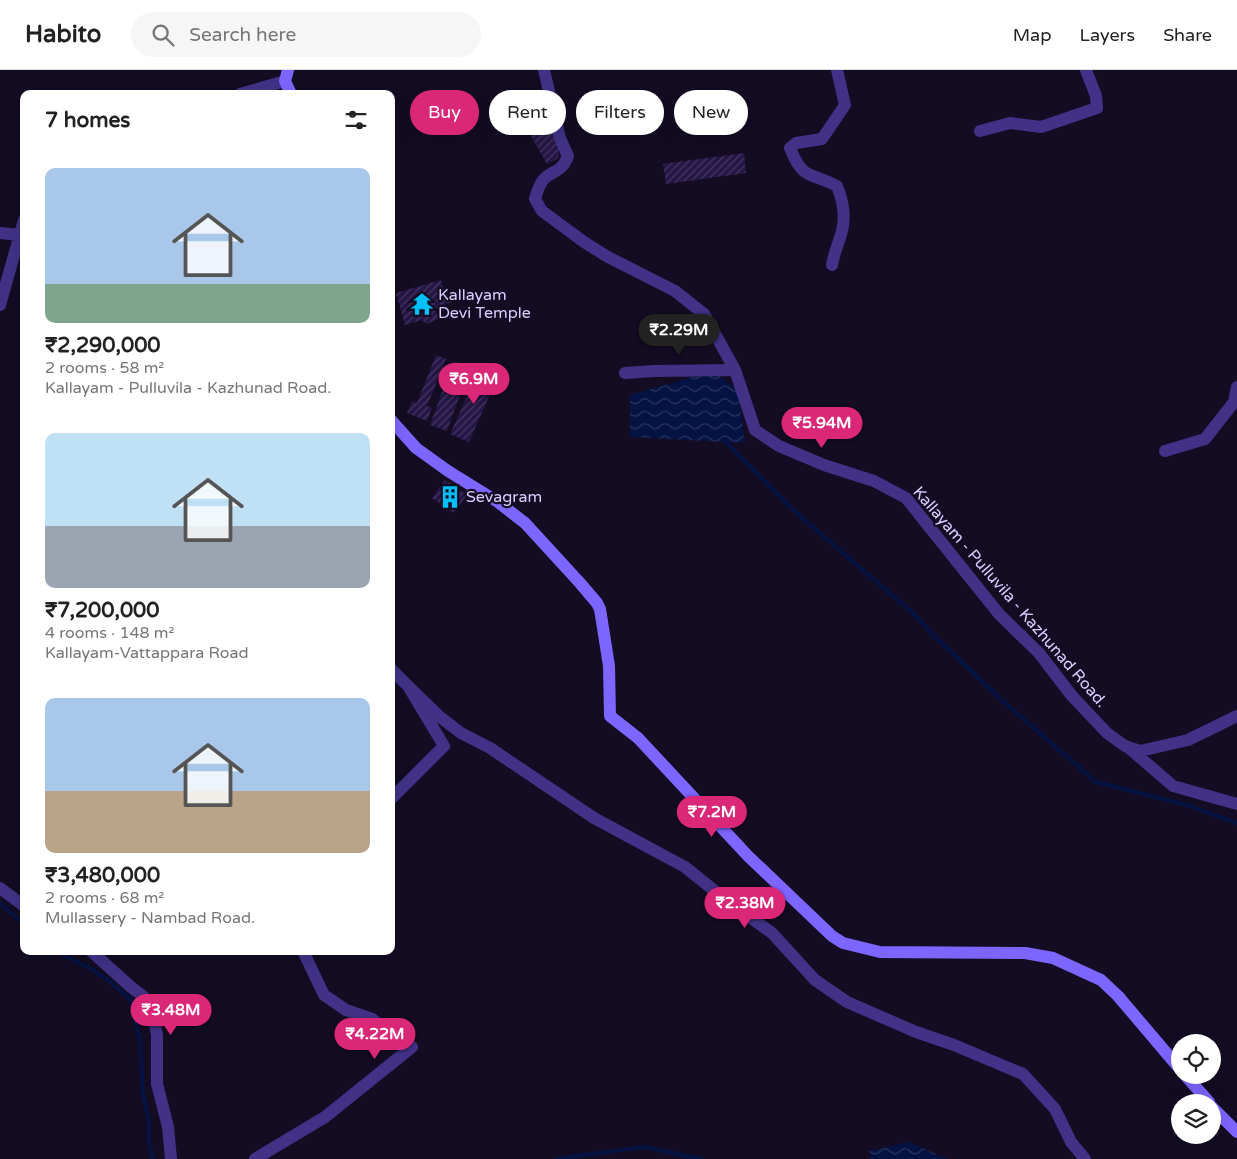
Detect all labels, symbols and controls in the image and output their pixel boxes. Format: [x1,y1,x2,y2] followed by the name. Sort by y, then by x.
[131,12,481,57] search box
[25,20,101,49] text: Habito
[149,21,177,49] icon: search
[189,24,296,46] text: Search here
[1013,24,1052,46] text: Map
[1080,24,1135,46] text: Layers
[1163,24,1212,46] text: Share
[410,90,479,135] chip: Buy
[489,90,566,135] chip: Rent
[576,90,664,135] chip: Filters
[674,90,748,135] chip: New
[342,106,370,134] icon: filters
[45,108,130,133] text: 7 homes
[163,200,253,290] icon: home
[438,285,531,323] place label: Kallayam Devi Temple
[409,291,435,317] temple icon: Kallayam Devi Temple
[638,314,720,356] pin: ₹2.29M
[649,320,709,340] text: ₹2.29M
[45,333,161,358] text: ₹2,290,000
[45,358,164,378] text: 2 rooms · 58 m²
[439,362,509,405] pin: ₹6.9M
[449,369,499,389] text: ₹6.9M
[45,378,331,398] text: Kallayam - Pulluvila - Kazhunad Road.
[781,406,863,449] pin: ₹5.94M
[793,413,851,433] text: ₹5.94M
[163,465,253,555] icon: home
[909,482,1111,712] street label: Kallayam - Pulluvila - Kazhunad Road.
[437,484,463,510] building icon: Sevagram
[466,487,542,507] place label: Sevagram
[45,598,159,623] text: ₹7,200,000
[45,623,174,643] text: 4 rooms · 148 m²
[45,643,249,663] text: Kallayam-Vattappara Road
[163,730,253,820] icon: home
[677,796,747,838] pin: ₹7.2M
[688,802,736,822] text: ₹7.2M
[45,863,160,888] text: ₹3,480,000
[704,886,786,929] pin: ₹2.38M
[45,888,164,908] text: 2 rooms · 68 m²
[715,893,775,913] text: ₹2.38M
[45,908,255,928] text: Mullassery - Nambad Road.
[130,994,212,1036] pin: ₹3.48M
[142,1000,200,1020] text: ₹3.48M
[334,1018,416,1060] pin: ₹4.22M
[345,1024,405,1044] text: ₹4.22M
[1171,1034,1221,1144] map controls
[1171,1034,1221,1084] button: locate
[1171,1094,1221,1144] button: layers

